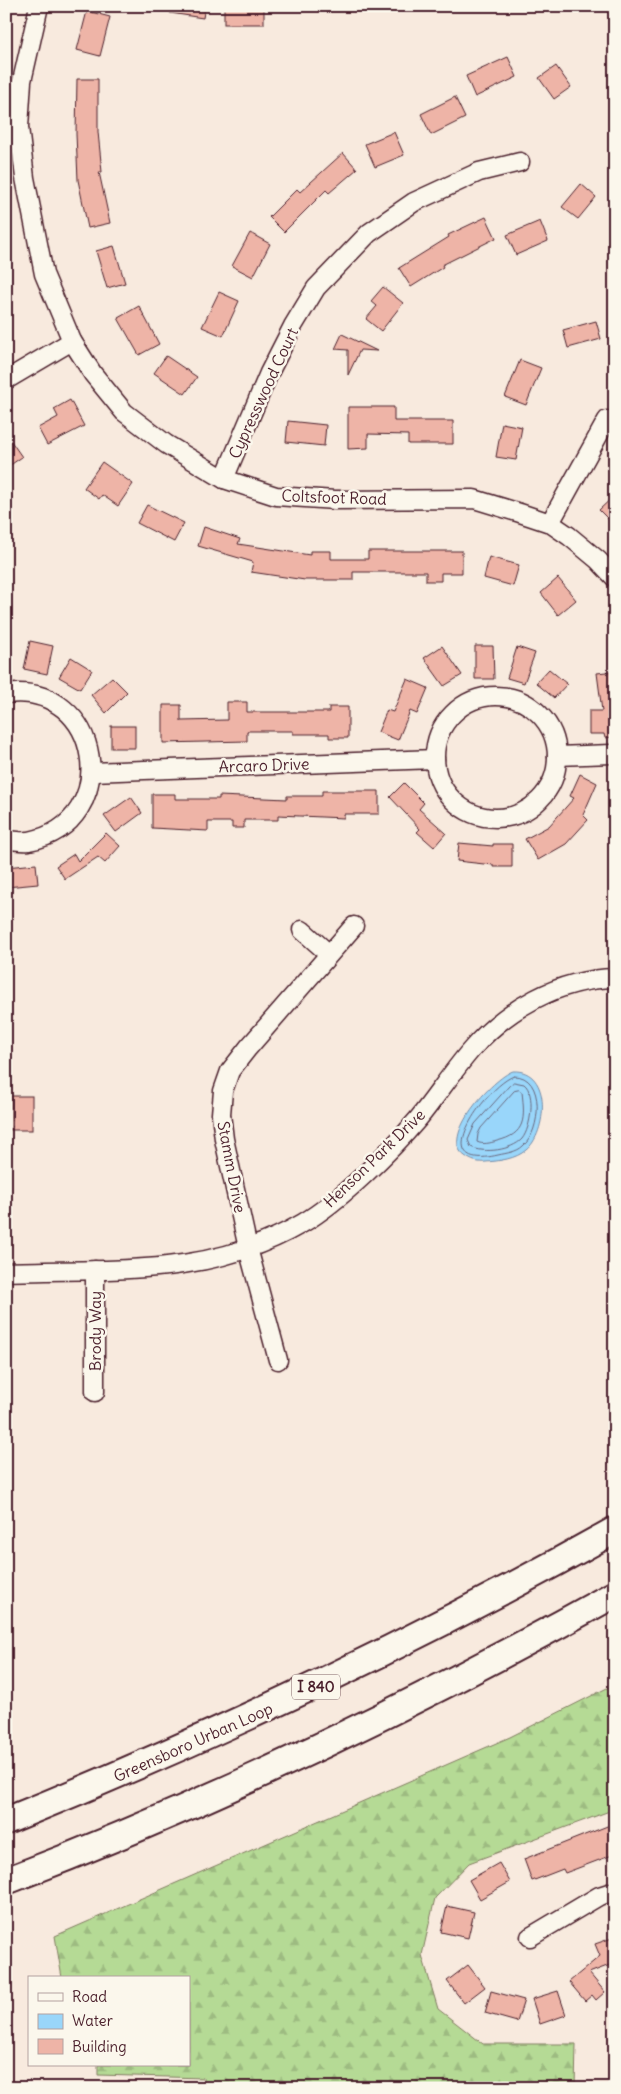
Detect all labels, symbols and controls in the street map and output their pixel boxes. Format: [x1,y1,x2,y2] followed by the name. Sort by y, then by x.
[224,324,302,462] street label: Cypresswood Court
[281,485,387,509] street label: Coltsfoot Road
[218,753,310,777] street label: Arcaro Drive
[319,1105,429,1211] street label: Henson Park Drive
[213,1120,251,1214] street label: Stamm Drive
[85,1291,105,1371] street label: Brody Way
[292,1674,340,1700] road number: I 840
[110,1698,276,1786] street label: Greensboro Urban Loop
[28,1976,190,2066] legend
[72,1987,107,2006] text: Road
[72,2011,113,2030] text: Water
[72,2037,127,2056] text: Building

